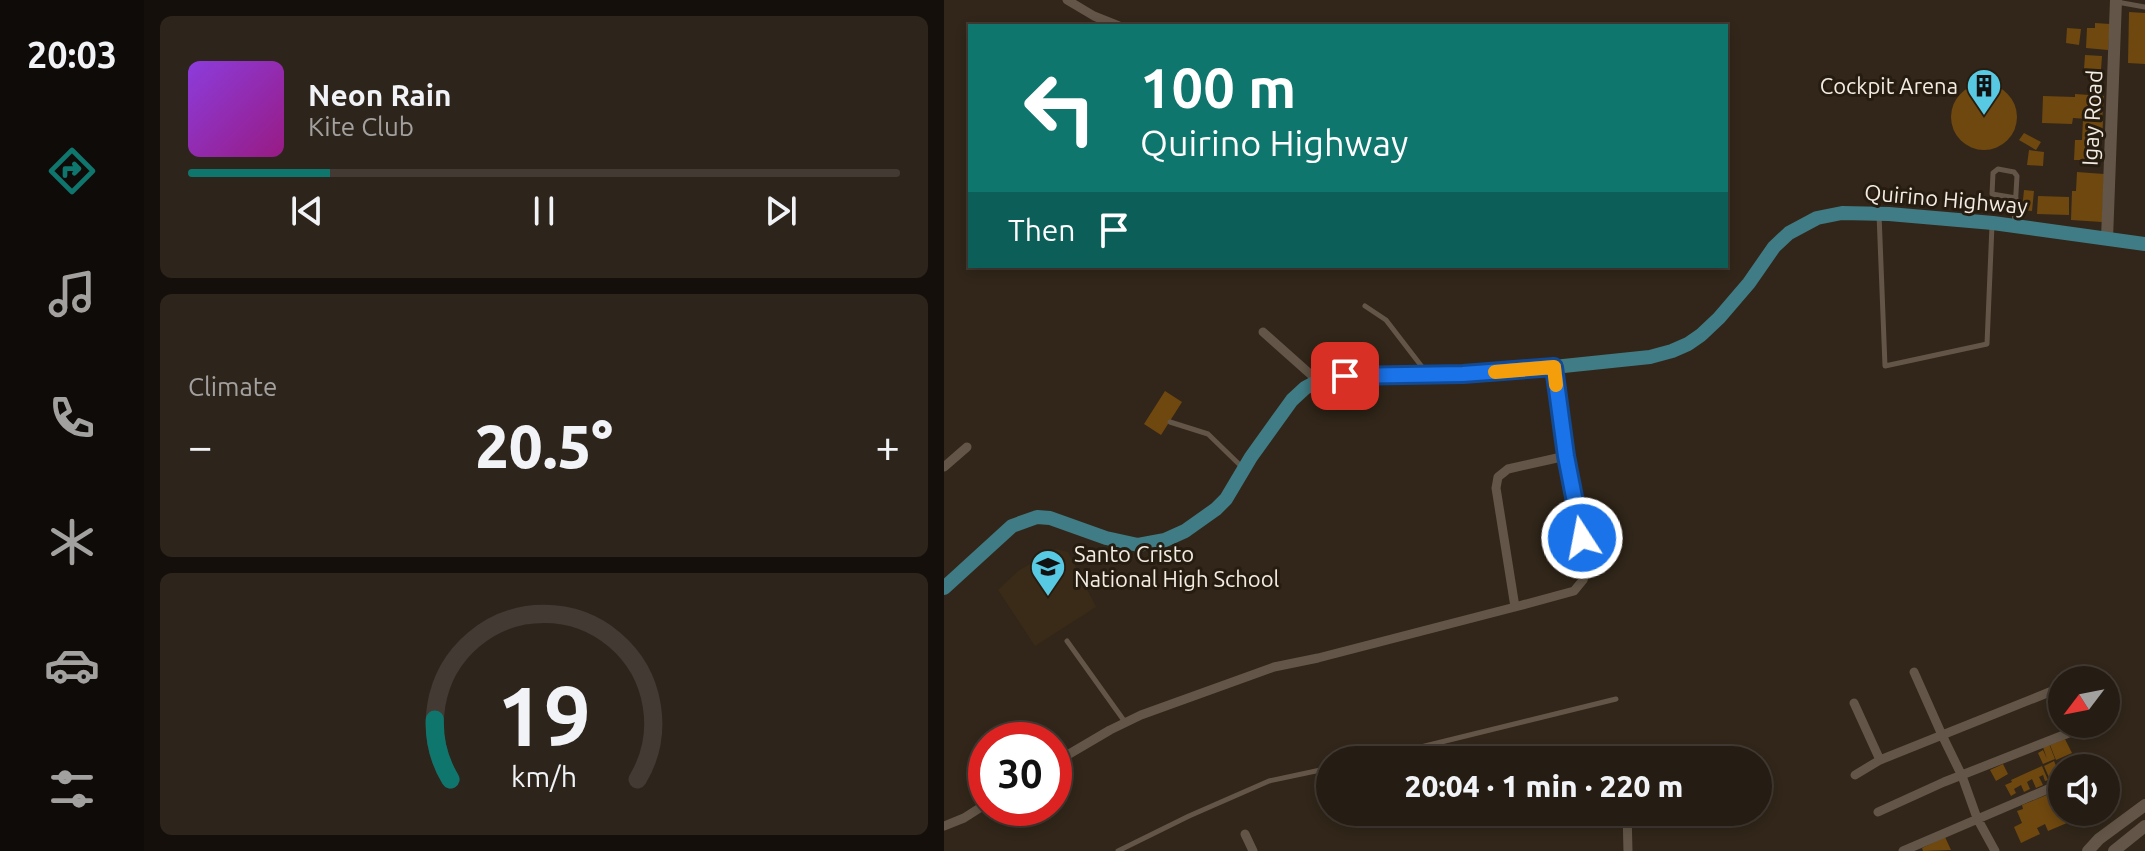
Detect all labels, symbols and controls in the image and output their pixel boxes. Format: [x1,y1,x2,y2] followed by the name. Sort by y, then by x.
[27,34,117,75] text: 20:03
[1008,56,1112,160] icon: left
[1140,56,1296,119] text: 100 m
[1965,67,2003,117] building icon: Cockpit Arena
[2077,69,2106,167] street label: Igay Road
[1820,73,1958,98] place label: Cockpit Arena
[308,78,452,112] text: Neon Rain
[308,112,414,141] text: Kite Club
[1140,122,1408,163] text: Quirino Highway
[44,143,100,199] icon: directions
[1863,179,2029,218] street label: Quirino Highway
[285,189,329,233] icon: previous
[522,189,566,233] icon: pause
[759,189,803,233] icon: next
[1092,208,1136,252] icon: arrive
[1008,213,1076,247] text: Then
[44,266,100,322] icon: music
[1311,342,1379,410] pin
[1323,354,1367,398] icon: arrive
[188,372,277,401] text: Climate
[44,390,100,446] icon: phone
[475,412,613,479] text: 20.5°
[188,421,213,470] text: −
[875,421,900,470] text: +
[1540,496,1624,580] position arrow
[44,514,100,570] icon: climate
[1074,541,1280,591] place label: Santo Cristo National High School
[1029,548,1067,598] school or university icon: Santo Cristo National High School
[44,637,100,693] icon: car
[2048,666,2120,738] north arrow
[2048,666,2120,826] map controls
[497,667,591,761] text: 19
[968,722,1072,826] speed limit sign: 30
[2048,754,2120,826] button: sound
[511,760,577,792] text: km/h
[44,761,100,817] icon: filters
[1405,769,1683,803] text: 20:04 · 1 min · 220 m

